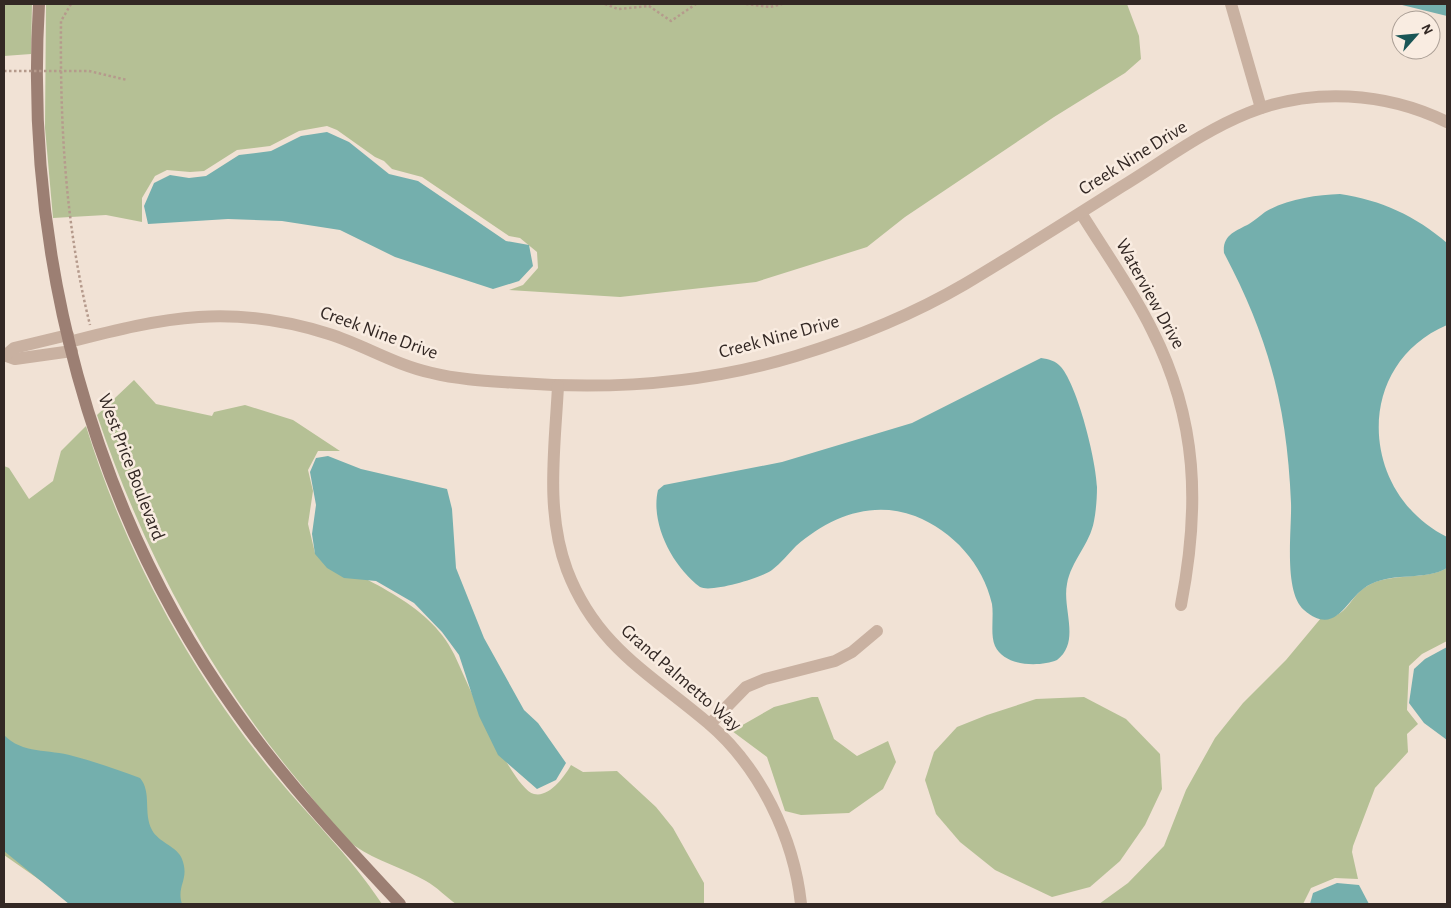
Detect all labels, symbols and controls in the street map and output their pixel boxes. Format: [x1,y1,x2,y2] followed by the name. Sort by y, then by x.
[1391,10,1441,60] north arrow
[1418,22,1435,37] text: N
[1075,117,1191,199] street label: Creek Nine Drive
[1112,236,1188,352] street label: Waterview Drive
[318,303,440,363] street label: Creek Nine Drive
[717,312,841,362] street label: Creek Nine Drive
[94,391,168,543] street label: West Price Boulevard
[617,621,745,735] street label: Grand Palmetto Way

